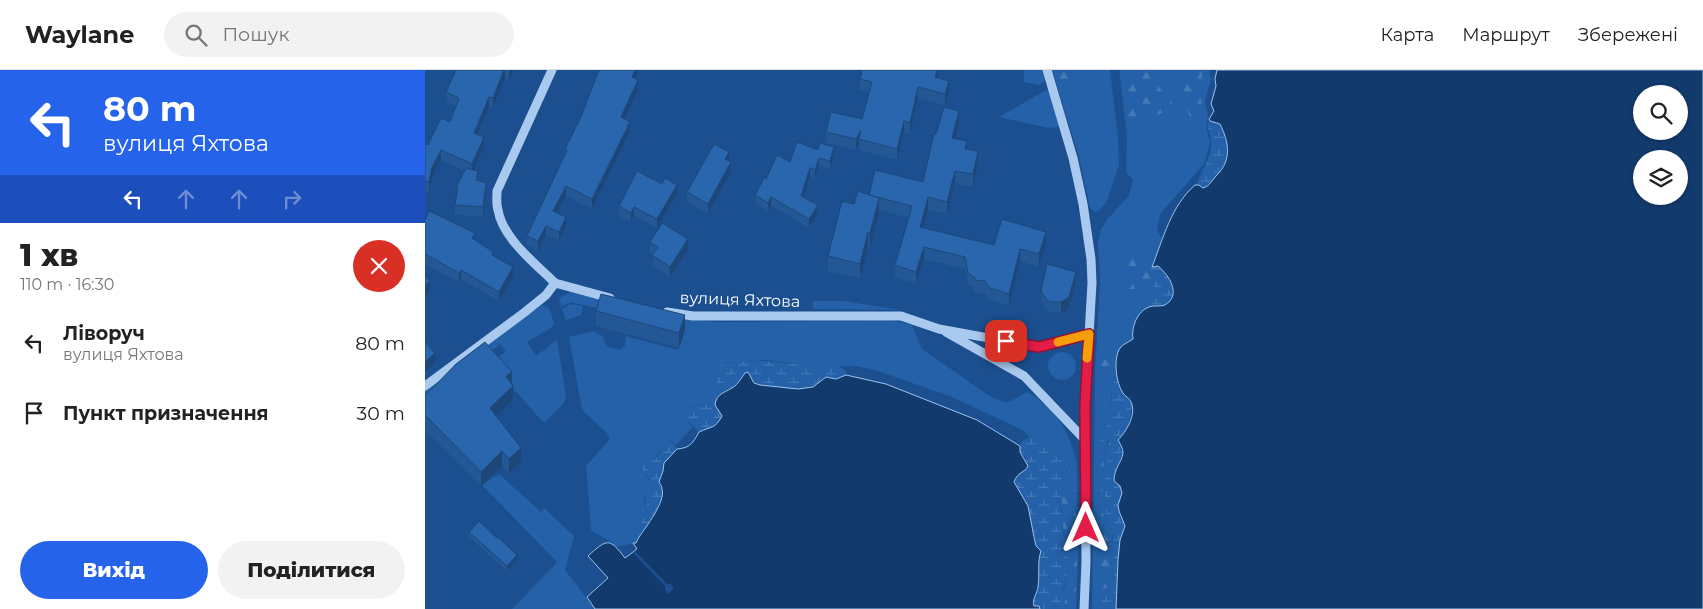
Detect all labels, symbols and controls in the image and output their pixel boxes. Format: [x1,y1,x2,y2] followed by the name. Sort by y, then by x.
[164,12,514,57] search box
[25,20,134,49] text: Waylane
[182,21,210,49] icon: search
[222,23,289,46] text: Пошук
[1381,24,1434,46] text: Карта
[1462,24,1550,46] text: Маршрут
[1578,24,1678,46] text: Збережені
[1633,85,1688,205] map controls
[1633,85,1688,140] button: search
[103,87,197,130] text: 80 m
[20,90,85,155] icon: left
[103,130,269,157] text: вулиця Яхтова
[1633,150,1688,205] button: layers
[119,185,147,213] icon: left
[172,185,200,213] icon: ahead
[225,185,253,213] icon: ahead
[278,185,306,213] icon: right
[20,237,78,274] text: 1 хв
[353,240,405,292] button: close
[20,275,114,294] text: 110 m · 16:30
[679,288,801,311] street label: вулиця Яхтова
[985,320,1027,362] pin
[63,322,145,345] text: Ліворуч
[992,327,1020,355] icon: arrive
[20,329,48,357] icon: left
[355,332,405,355] text: 80 m
[63,345,184,364] text: вулиця Яхтова
[20,399,48,427] icon: arrive
[63,402,269,425] text: Пункт призначення
[357,402,405,425] text: 30 m
[1059,501,1111,553] position arrow
[20,541,208,599] button: Вихід
[218,541,405,599] button: Поділитися

